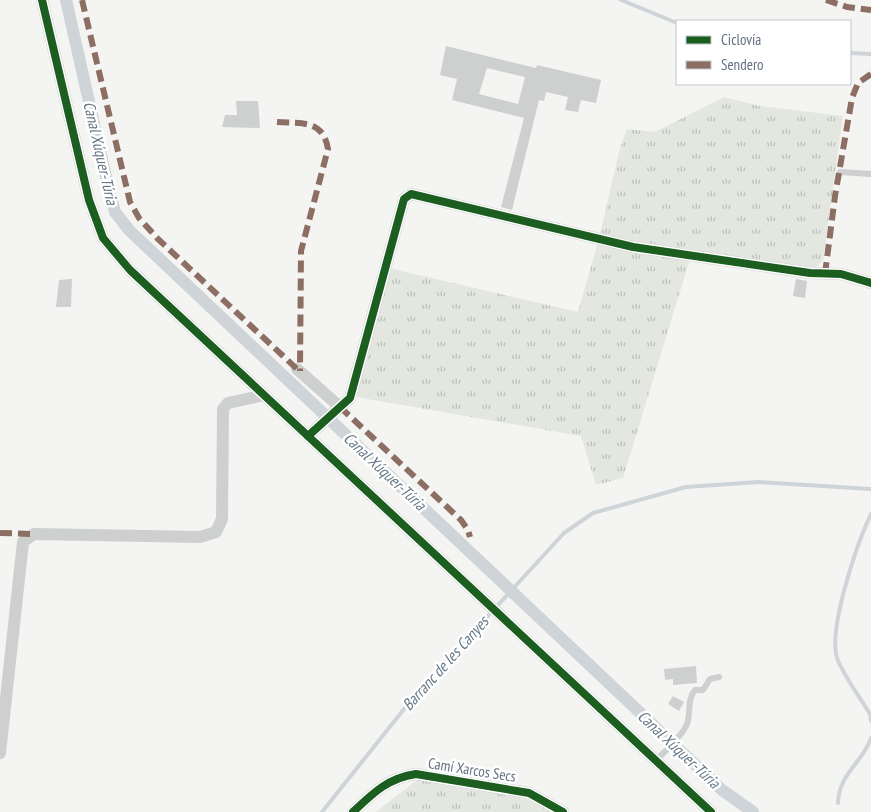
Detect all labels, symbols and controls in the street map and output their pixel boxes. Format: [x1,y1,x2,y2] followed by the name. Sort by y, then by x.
[676,20,851,85] legend
[721,30,761,49] text: Ciclovía
[721,55,763,74] text: Sendero
[79,99,123,208] water label: Canal Xúquer-Túria
[340,428,431,515] water label: Canal Xúquer-Túria
[398,611,493,714] water label: Barranc de les Canyes
[634,706,725,793] water label: Canal Xúquer-Túria
[427,753,517,786] street label: Camí Xarcos Secs

